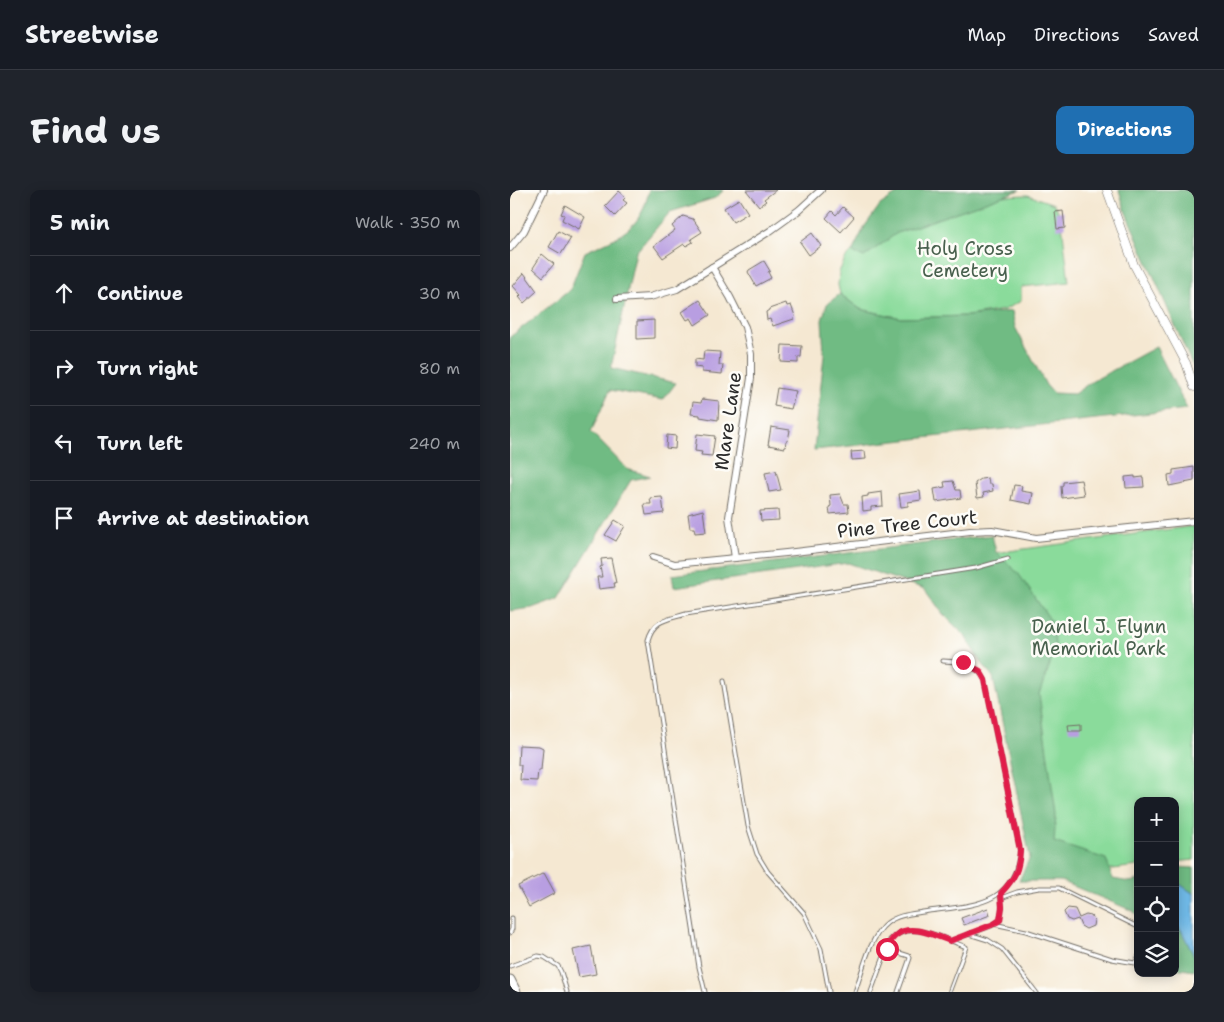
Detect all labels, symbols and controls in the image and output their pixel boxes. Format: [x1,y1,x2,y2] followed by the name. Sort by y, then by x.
[25,19,159,51] text: Streetwise
[968,23,1006,47] text: Map
[1034,23,1120,47] text: Directions
[1148,23,1199,47] text: Saved
[1056,106,1194,154] button: Directions
[30,107,161,154] text: Find us
[50,209,110,237] text: 5 min
[355,212,460,233] text: Walk · 350 m
[917,236,1013,283] park label: Holy Cross Cemetery
[50,279,78,307] icon: ahead
[97,281,183,306] text: Continue
[419,283,460,304] text: 30 m
[50,354,78,382] icon: right
[97,356,198,381] text: Turn right
[419,358,460,379] text: 80 m
[709,370,747,472] street label: Mare Lane
[50,429,78,457] icon: left
[97,431,183,456] text: Turn left
[408,433,460,454] text: 240 m
[50,504,78,532] icon: arrive
[836,504,978,544] street label: Pine Tree Court
[97,506,309,531] text: Arrive at destination
[1032,614,1166,661] park label: Daniel J. Flynn Memorial Park
[952,651,975,674] route end
[1134,797,1179,977] map controls
[1134,797,1179,842] button: +
[1134,842,1179,887] button: −
[1134,887,1179,932] button: locate
[1134,932,1179,977] button: layers
[876,938,899,961] route start

